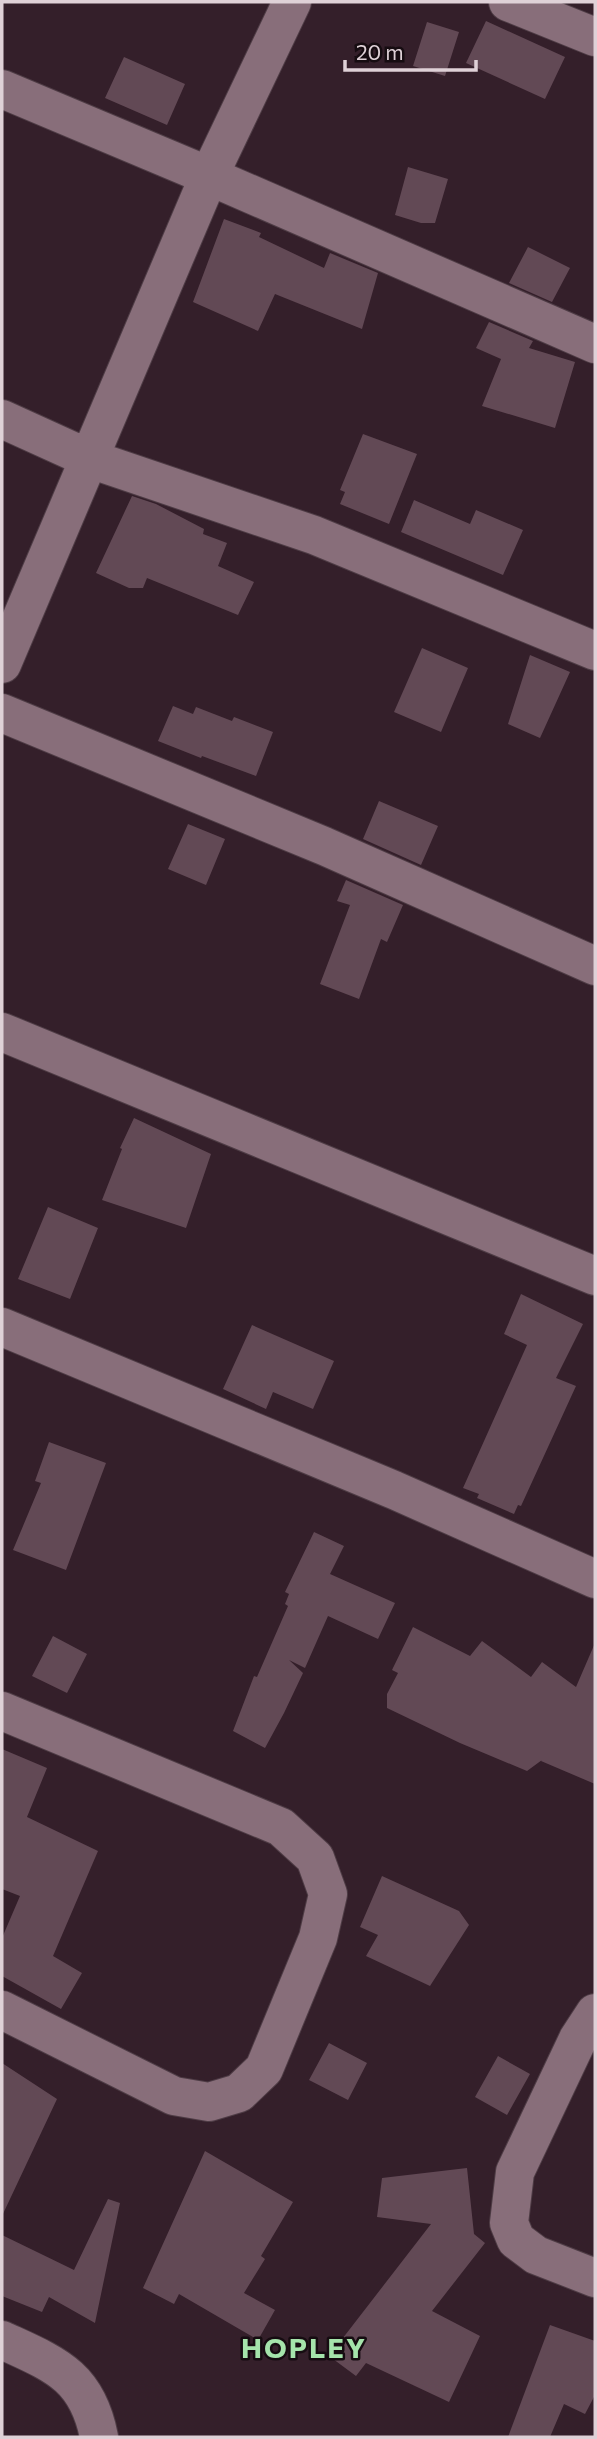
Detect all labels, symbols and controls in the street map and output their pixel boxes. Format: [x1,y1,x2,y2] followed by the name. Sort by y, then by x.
[345,28,476,72] scale bar
[356,39,404,64] text: 20 m
[241,2330,367,2364] district label: HOPLEY

